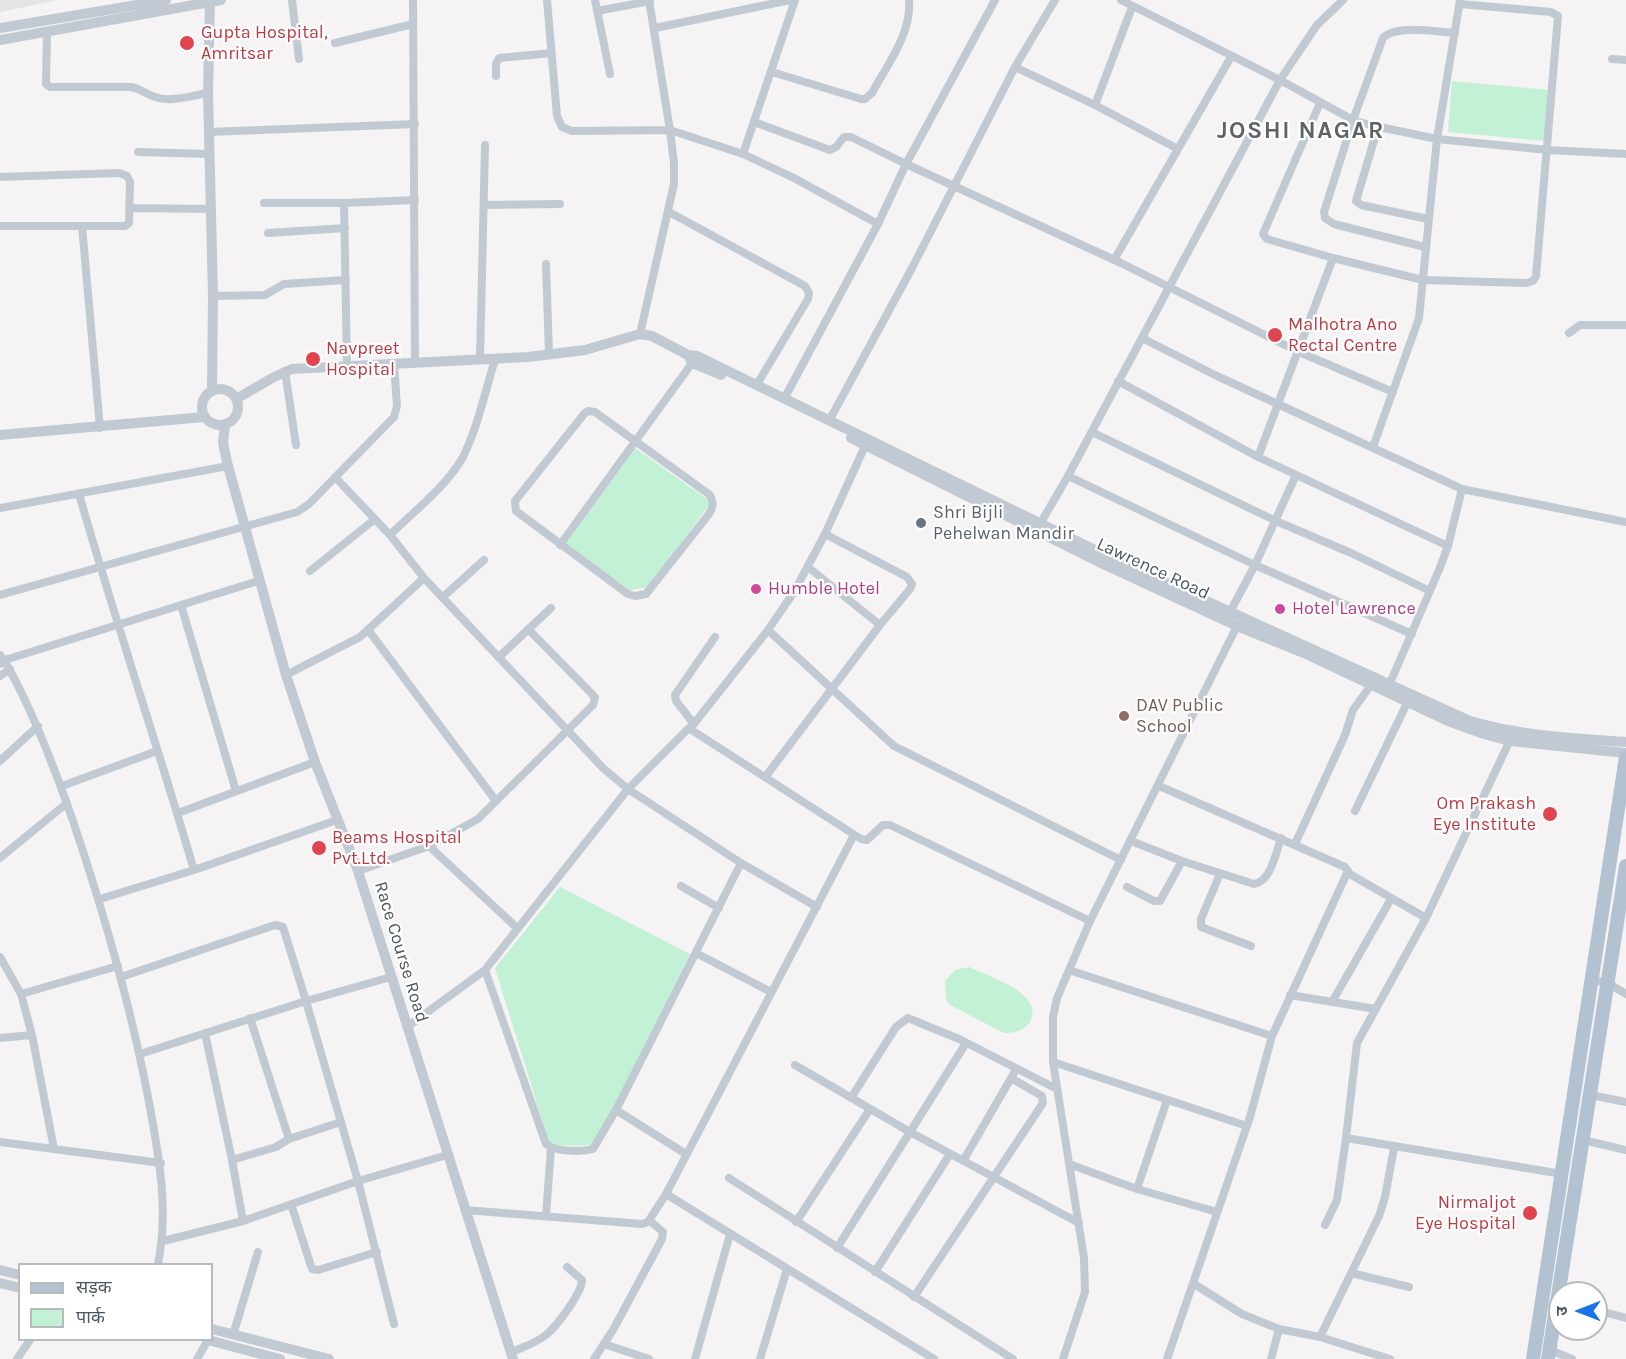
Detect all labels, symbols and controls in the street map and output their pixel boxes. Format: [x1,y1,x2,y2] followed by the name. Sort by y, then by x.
[201,22,328,64] place label: Gupta Hospital, Amritsar
[178,34,196,52] marker: Gupta Hospital, Amritsar
[1217,117,1385,145] district label: JOSHI NAGAR
[1288,314,1397,356] place label: Malhotra Ano Rectal Centre
[1266,326,1284,344] marker: Malhotra Ano Rectal Centre
[326,338,400,380] place label: Navpreet Hospital
[304,350,322,368] marker: Navpreet Hospital
[933,502,1074,544] place label: Shri Bijli Pehelwan Mandir
[914,516,928,530] marker: Shri Bijli Pehelwan Mandir
[1093,533,1213,605] street label: Lawrence Road
[768,578,880,600] place label: Humble Hotel
[749,582,763,596] marker: Humble Hotel
[1292,598,1416,620] place label: Hotel Lawrence
[1273,602,1287,616] marker: Hotel Lawrence
[1136,695,1223,738] place label: DAV Public School
[1117,709,1131,723] marker: DAV Public School
[1433,793,1536,836] place label: Om Prakash Eye Institute
[1541,805,1559,823] marker: Om Prakash Eye Institute
[332,827,462,870] place label: Beams Hospital Pvt.Ltd.
[310,839,328,857] marker: Beams Hospital Pvt.Ltd.
[369,879,433,1025] street label: Race Course Road
[1415,1192,1516,1234] place label: Nirmaljot Eye Hospital
[1521,1204,1539,1222] marker: Nirmaljot Eye Hospital
[18,1263,213,1341] legend
[76,1276,112,1298] text: सड़क
[1548,1281,1608,1341] north arrow
[76,1306,105,1328] text: पार्क
[1552,1306,1571,1316] text: उ

